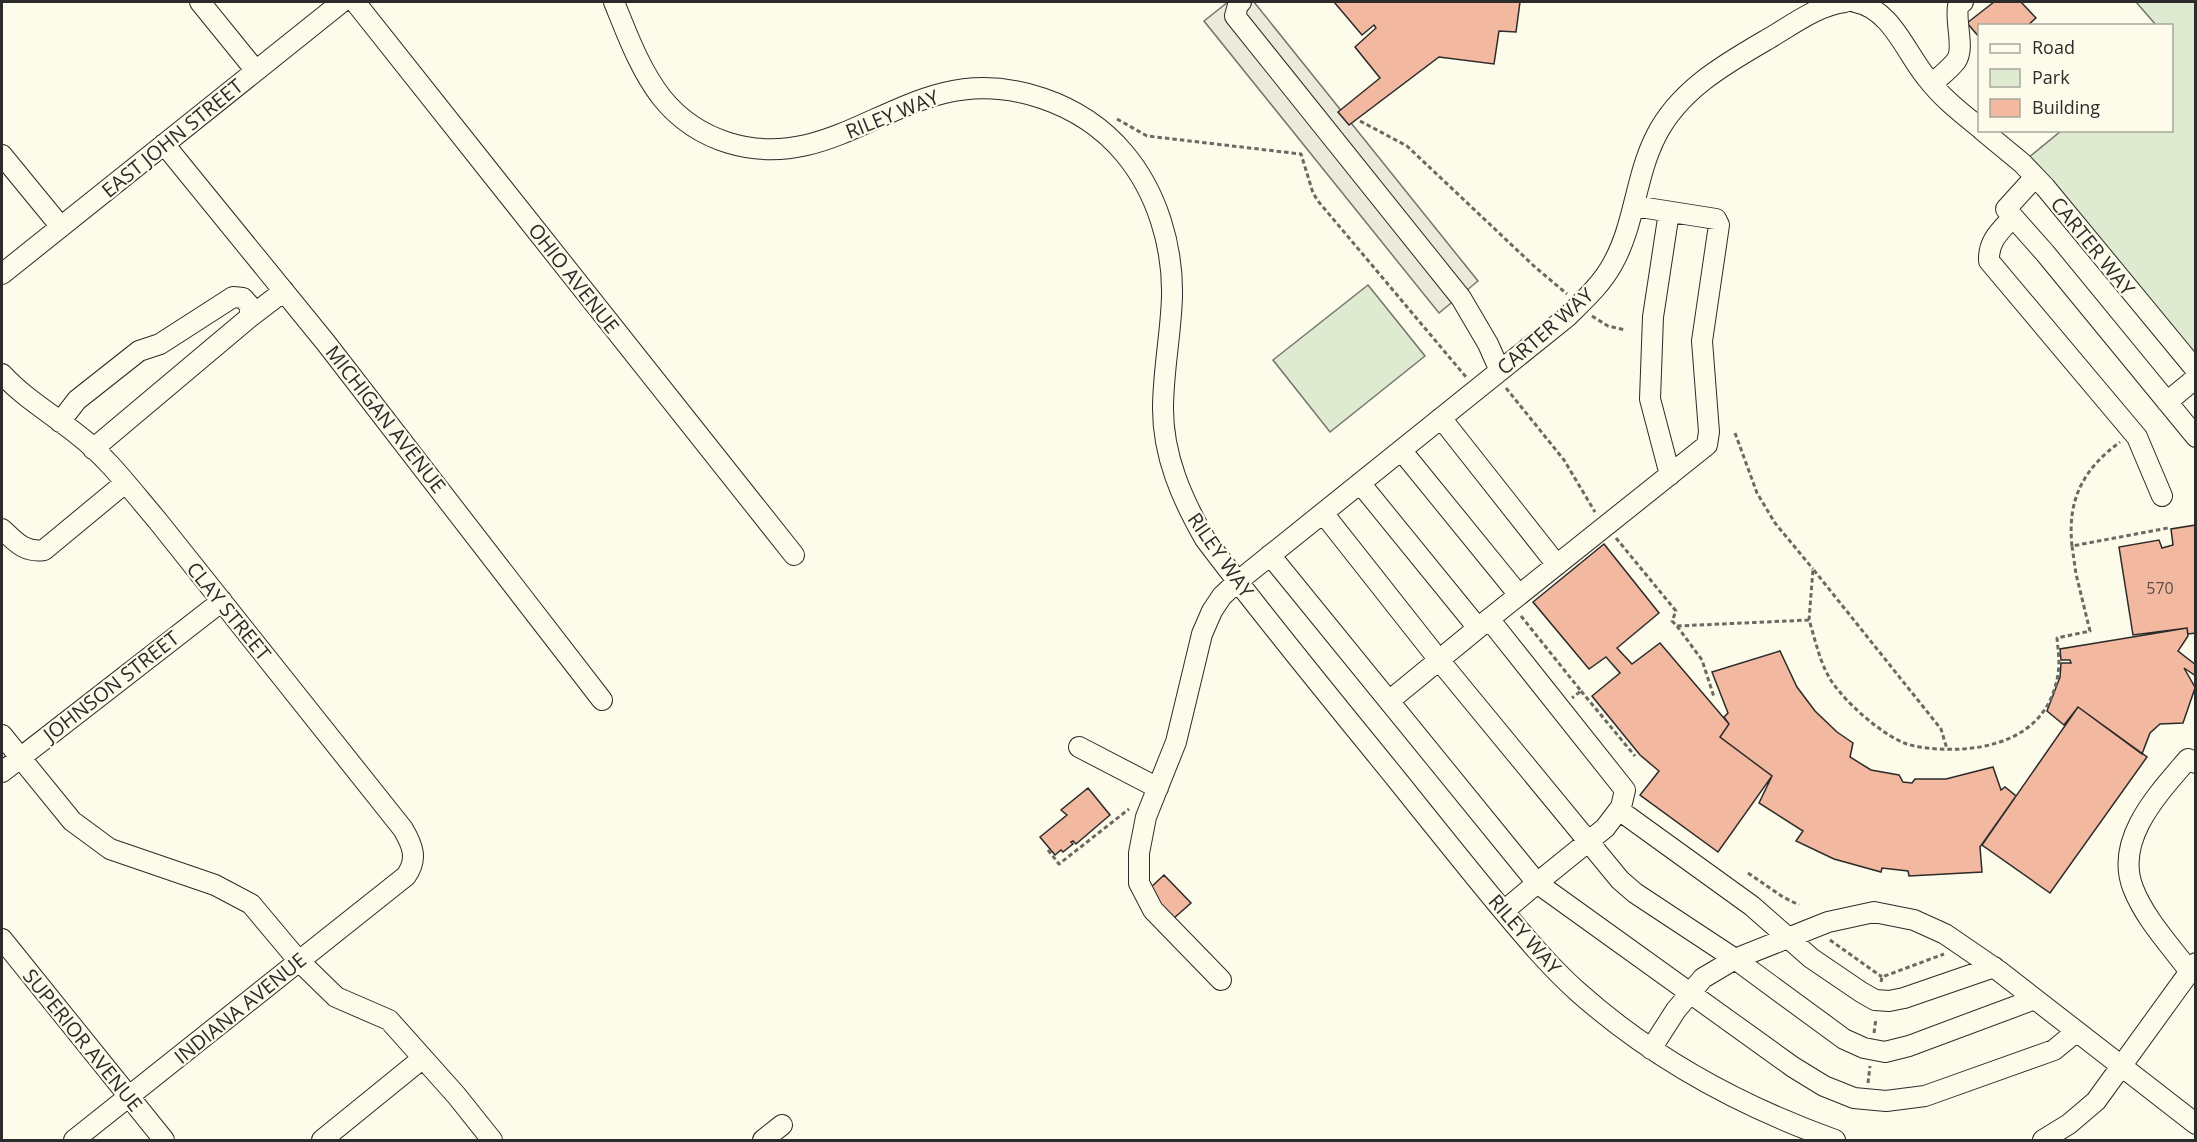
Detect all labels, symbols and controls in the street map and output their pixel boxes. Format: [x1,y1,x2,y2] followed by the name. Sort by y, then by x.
[1978,24,2173,132] legend
[2032,35,2075,59] text: Road
[2032,65,2070,89] text: Park
[96,73,248,203] street label: EAST JOHN STREET
[841,83,943,145] street label: RILEY WAY
[2032,95,2100,119] text: Building
[2045,191,2142,302] street label: CARTER WAY
[522,217,626,339] street label: OHIO AVENUE
[1491,281,1600,380] street label: CARTER WAY
[320,340,452,498] street label: MICHIGAN AVENUE
[1182,507,1261,604] street label: RILEY WAY
[181,556,277,666] street label: CLAY STREET
[2146,577,2174,599] house number: 570
[36,625,184,749] street label: JOHNSON STREET
[1483,888,1568,981] street label: RILEY WAY
[168,946,312,1070] street label: INDIANA AVENUE
[17,963,149,1117] street label: SUPERIOR AVENUE

